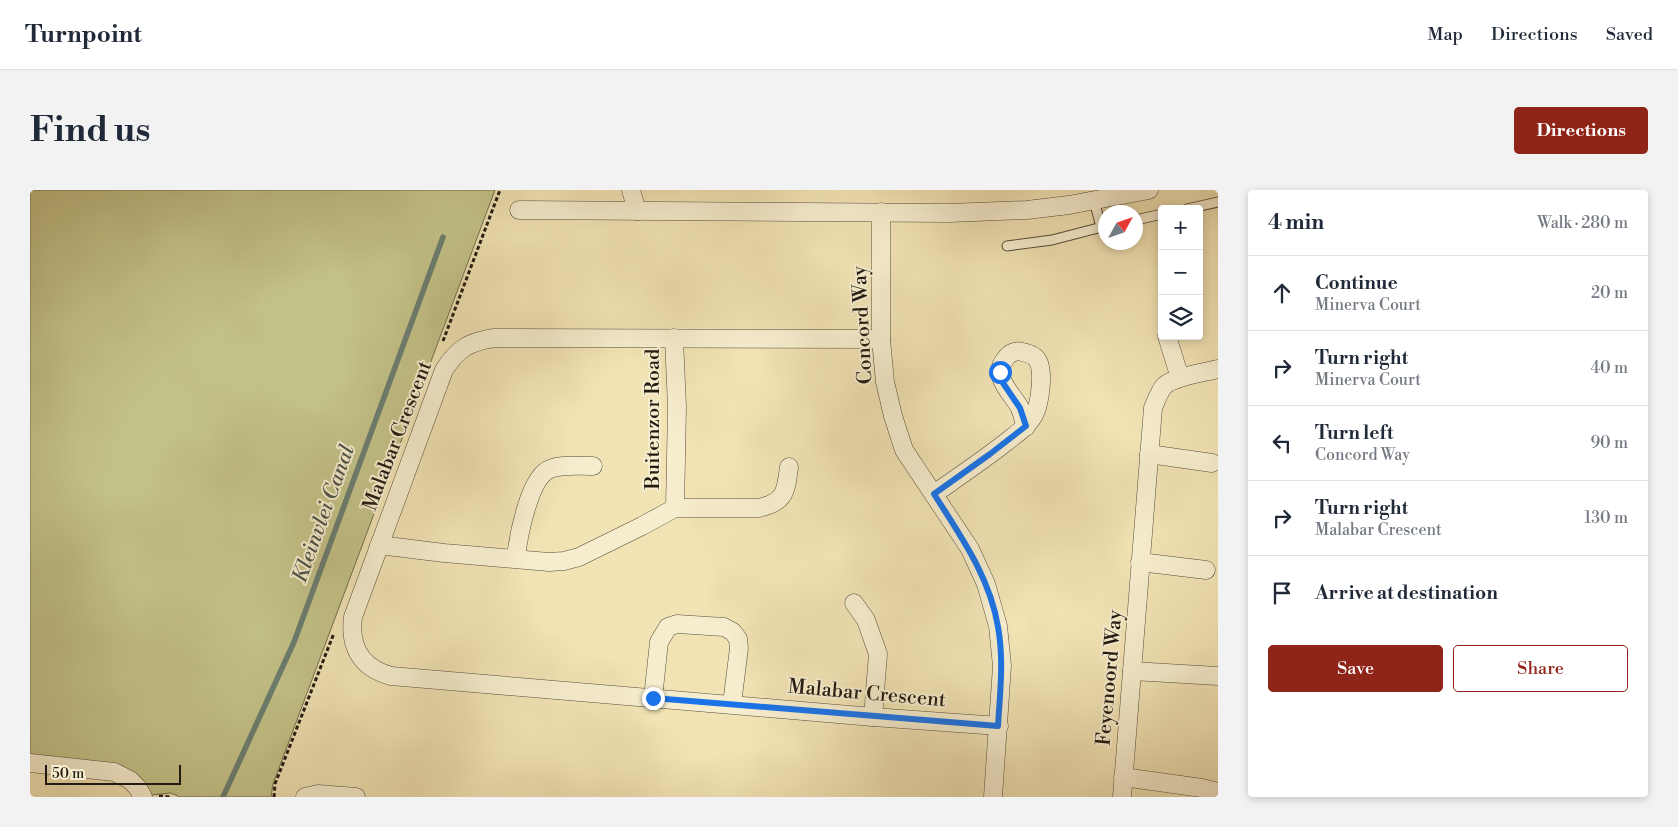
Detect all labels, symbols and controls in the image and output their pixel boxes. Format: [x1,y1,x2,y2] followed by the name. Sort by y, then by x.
[25,20,142,50] text: Turnpoint
[1427,23,1463,46] text: Map
[1491,23,1578,46] text: Directions
[1606,23,1653,46] text: Saved
[1514,107,1648,154] button: Directions
[30,109,150,152] text: Find us
[1098,205,1143,250] north arrow
[1158,205,1203,340] map controls
[1158,205,1203,250] button: +
[1268,210,1324,236] text: 4 min
[1537,213,1628,233] text: Walk · 280 m
[1158,250,1203,295] button: −
[847,265,879,385] street label: Concord Way
[1315,271,1398,295] text: Continue
[1268,279,1296,307] icon: ahead
[1591,283,1628,303] text: 20 m
[1158,295,1203,340] button: layers
[1315,295,1421,315] text: Minerva Court
[1315,346,1408,370] text: Turn right
[641,348,666,490] street label: Buitenzor Road
[1268,354,1296,382] icon: right
[358,358,438,514] street label: Malabar Crescent
[1591,358,1628,378] text: 40 m
[989,361,1012,384] route start
[1315,370,1421,390] text: Minerva Court
[1315,421,1394,445] text: Turn left
[1268,429,1296,457] icon: left
[1590,433,1628,453] text: 90 m
[287,441,361,586] water label: Kleinvlei Canal
[1315,445,1410,465] text: Concord Way
[1315,496,1408,520] text: Turn right
[1268,504,1296,532] icon: right
[1584,508,1628,528] text: 130 m
[1315,520,1442,540] text: Malabar Crescent
[1268,579,1296,607] icon: arrive
[1315,581,1498,605] text: Arrive at destination
[1092,609,1128,747] street label: Feyenoord Way
[1268,645,1443,692] button: Save
[1453,645,1628,692] button: Share
[787,675,947,713] street label: Malabar Crescent
[642,687,665,710] route end
[45,762,181,785] scale bar
[52,765,84,783] text: 50 m

